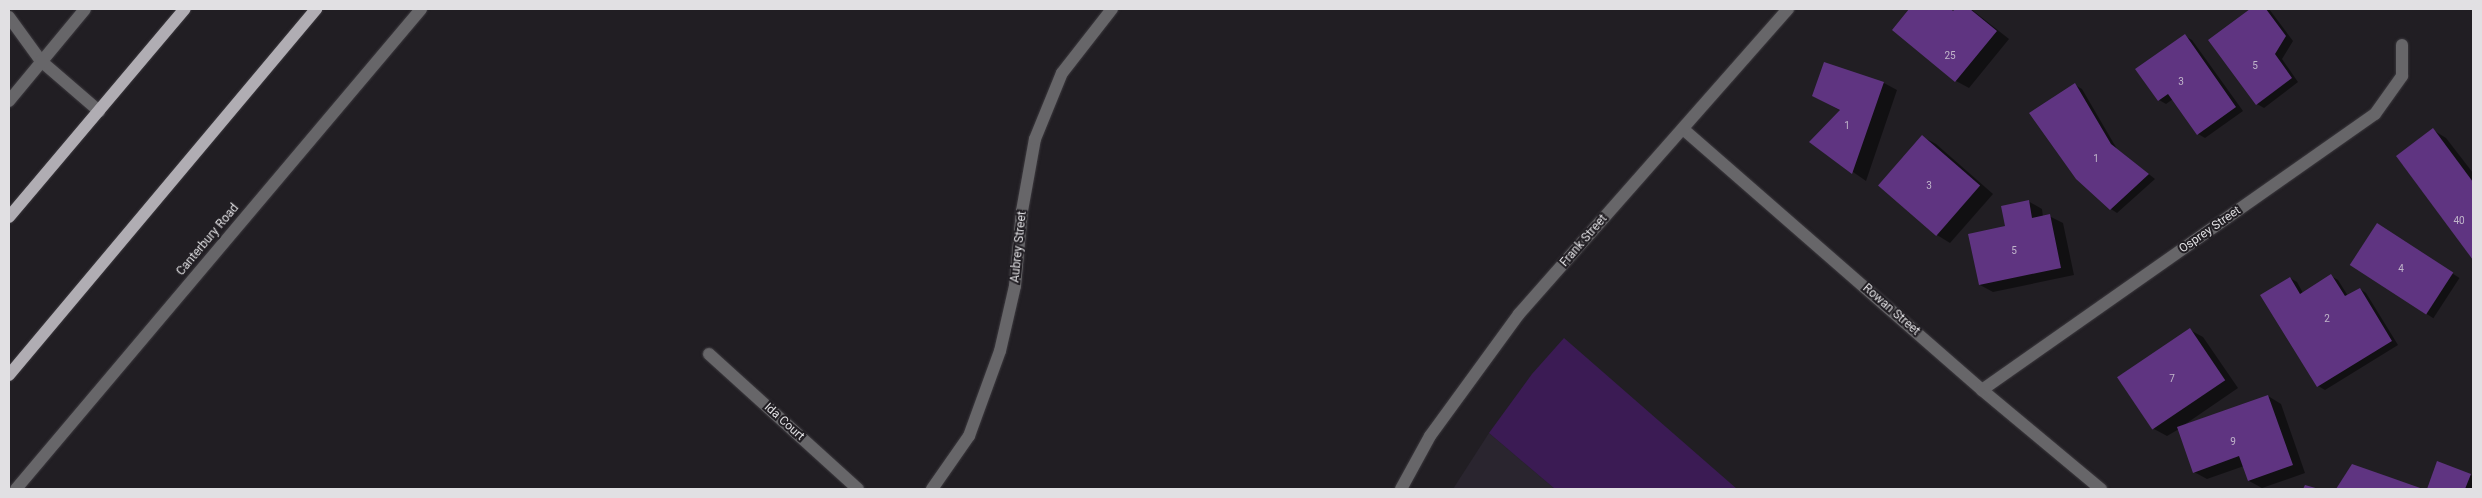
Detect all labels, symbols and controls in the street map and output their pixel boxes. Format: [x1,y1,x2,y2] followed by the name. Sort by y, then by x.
[1944,50,1956,62] house number: 25
[2252,60,2258,72] house number: 5
[2178,76,2184,88] house number: 3
[1844,120,1850,132] house number: 1
[2093,153,2099,165] house number: 1
[1926,180,1932,192] house number: 3
[174,201,242,279] street label: Canterbury Road
[2176,204,2244,256] street label: Osprey Street
[1008,211,1030,283] street label: Aubrey Street
[1558,212,1610,270] street label: Frank Street
[2453,215,2465,227] house number: 40
[2011,245,2017,257] house number: 5
[2398,263,2404,275] house number: 4
[1859,281,1923,339] street label: Rowan Street
[2324,313,2330,325] house number: 2
[2169,373,2175,385] house number: 7
[761,400,807,444] street label: Ida Court
[2230,436,2236,448] house number: 9

